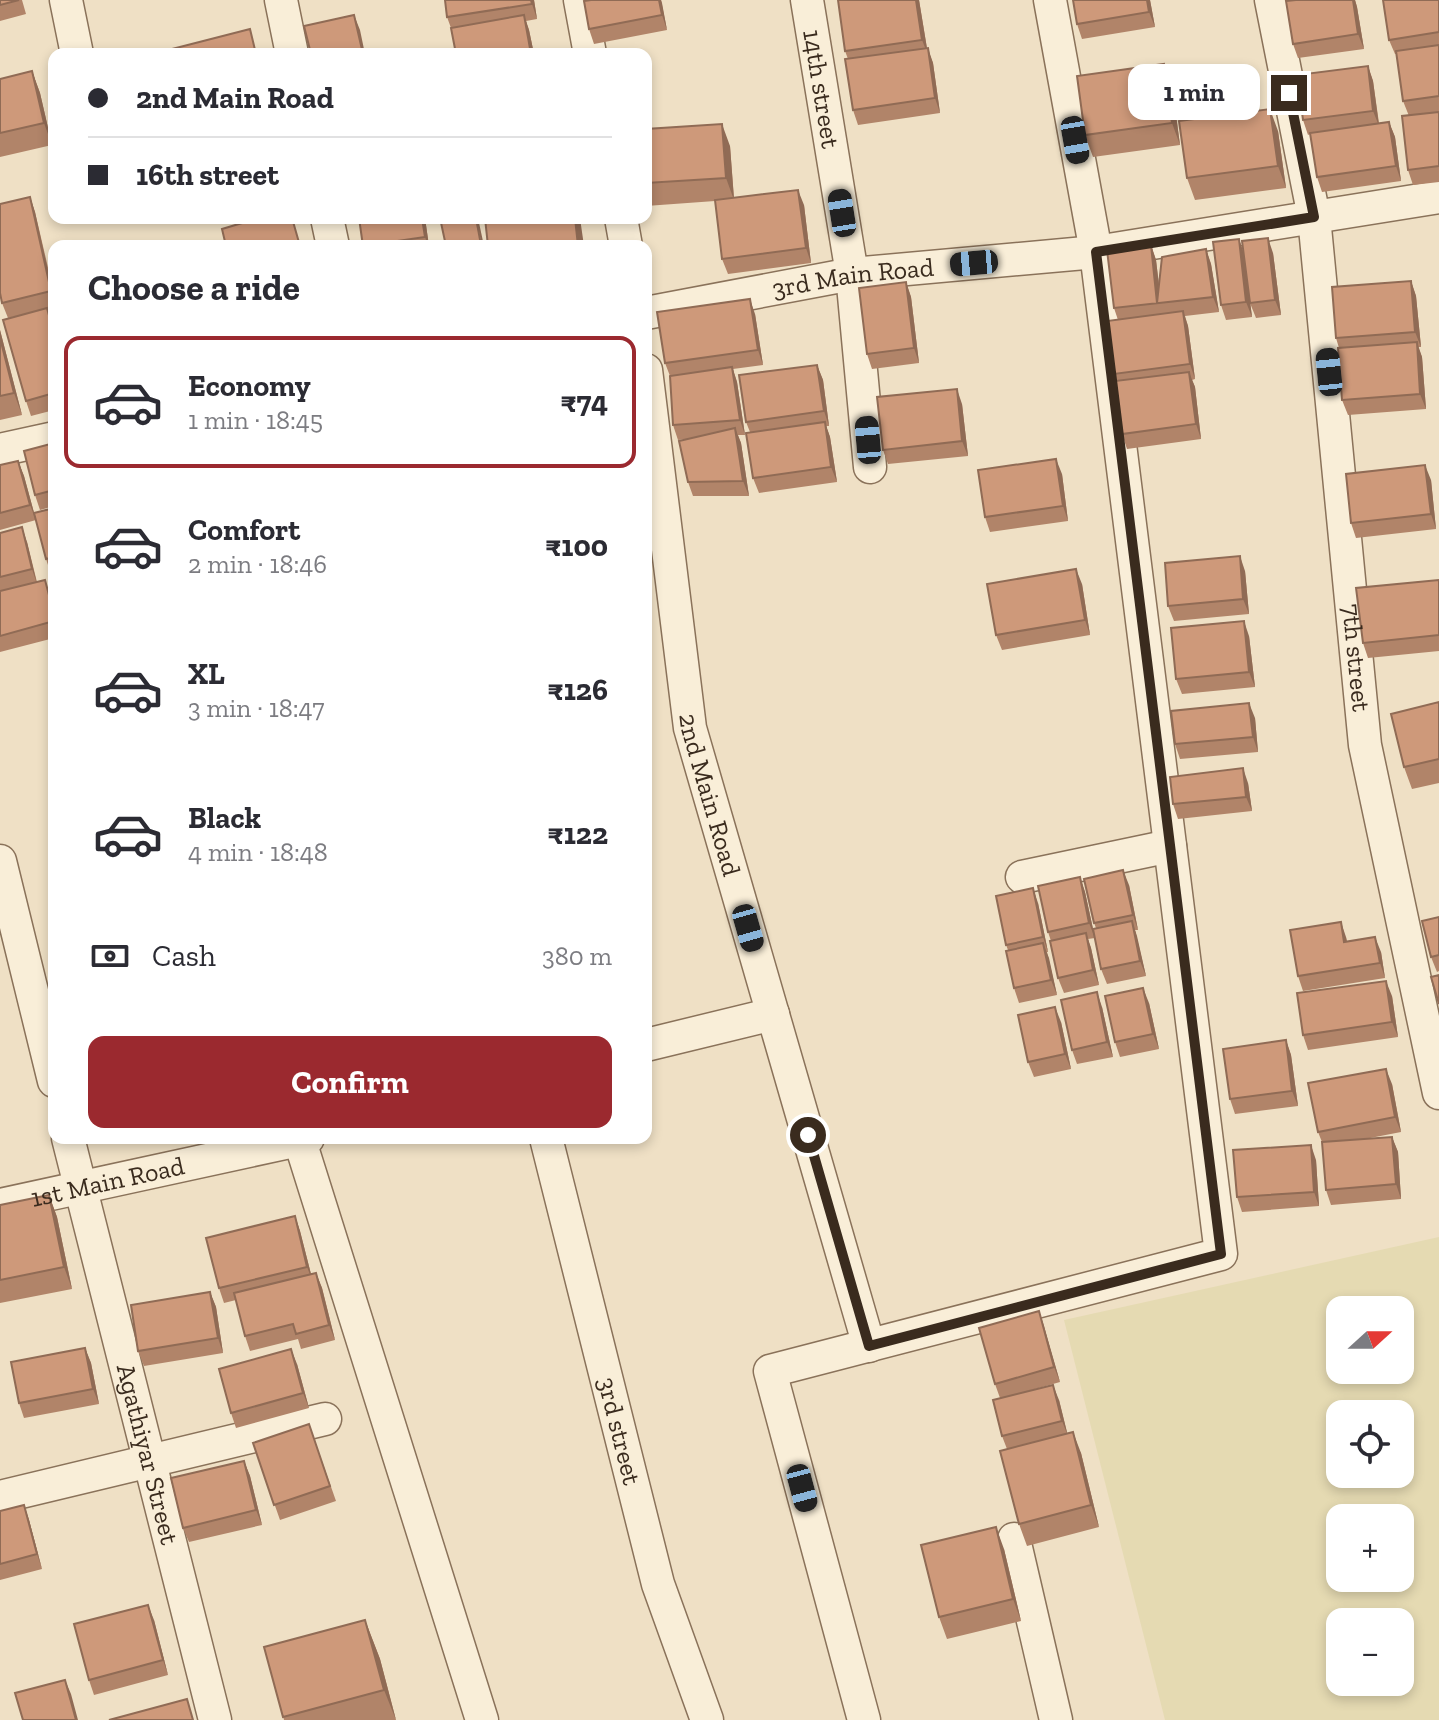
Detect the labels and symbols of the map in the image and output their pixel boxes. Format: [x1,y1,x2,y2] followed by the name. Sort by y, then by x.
[796,27,847,151] street label: 14th street
[1129,65,1261,121] callout: 1 min
[1271,75,1307,111] route end
[1059,114,1091,166] car
[826,187,858,239] car
[949,249,999,277] car
[769,251,935,305] street label: 3rd Main Road
[1315,347,1343,397] car
[854,415,882,465] car
[1335,602,1378,713] street label: 7th street
[672,712,748,880] street label: 2nd Main Road
[730,902,766,954] car
[790,1117,826,1153] route start
[28,1149,187,1214] street label: 1st Main Road
[1326,1296,1414,1384] north arrow
[110,1360,186,1548] street label: Agathiyar Street
[591,1374,649,1488] street label: 3rd street
[784,1462,820,1514] car

